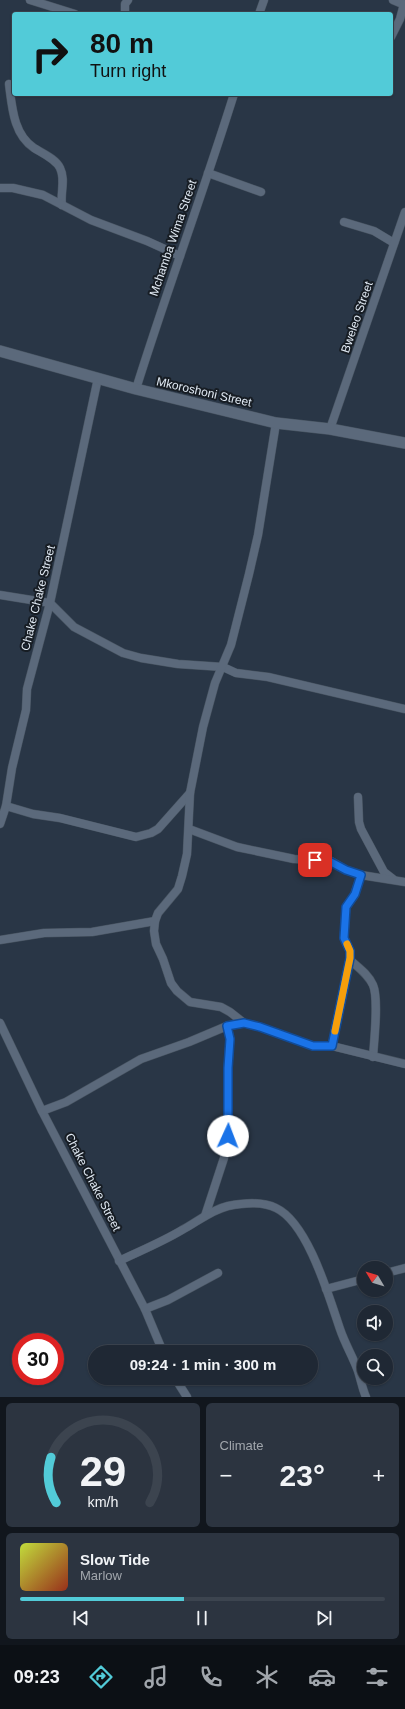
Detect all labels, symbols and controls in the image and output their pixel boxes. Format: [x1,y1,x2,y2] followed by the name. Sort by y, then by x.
[24,28,76,80] icon: right
[90,28,154,59] text: 80 m
[90,61,166,81] text: Turn right
[147,177,200,298] street label: Mchamba Wima Street
[338,279,376,355] street label: Bweleo Street
[155,374,254,410] street label: Mkoroshoni Street
[18,543,58,652] street label: Chake Chake Street
[298,843,332,877] pin
[304,849,326,871] icon: arrive
[207,1115,249,1157] position arrow
[62,1131,124,1234] street label: Chake Chake Street
[357,1261,393,1297] north arrow
[357,1261,393,1385] map controls
[357,1305,393,1341] button: sound
[12,1333,64,1385] speed limit sign: 30
[357,1349,393,1385] button: search
[130,1356,276,1373] text: 09:24 · 1 min · 300 m
[220,1438,264,1453] text: Climate
[80,1448,126,1495] text: 29
[280,1459,325,1492] text: 23°
[220,1463,232,1488] text: −
[372,1463,385,1488] text: +
[87,1494,118,1510] text: km/h
[80,1551,150,1568] text: Slow Tide
[80,1568,122,1583] text: Marlow
[70,1607,92,1629] icon: previous
[191,1607,213,1629] icon: pause
[313,1607,335,1629] icon: next
[87,1663,115,1691] icon: directions
[142,1663,170,1691] icon: music
[197,1663,225,1691] icon: phone
[253,1663,281,1691] icon: climate
[308,1663,336,1691] icon: car
[363,1663,391,1691] icon: filters
[14,1667,60,1687] text: 09:23

